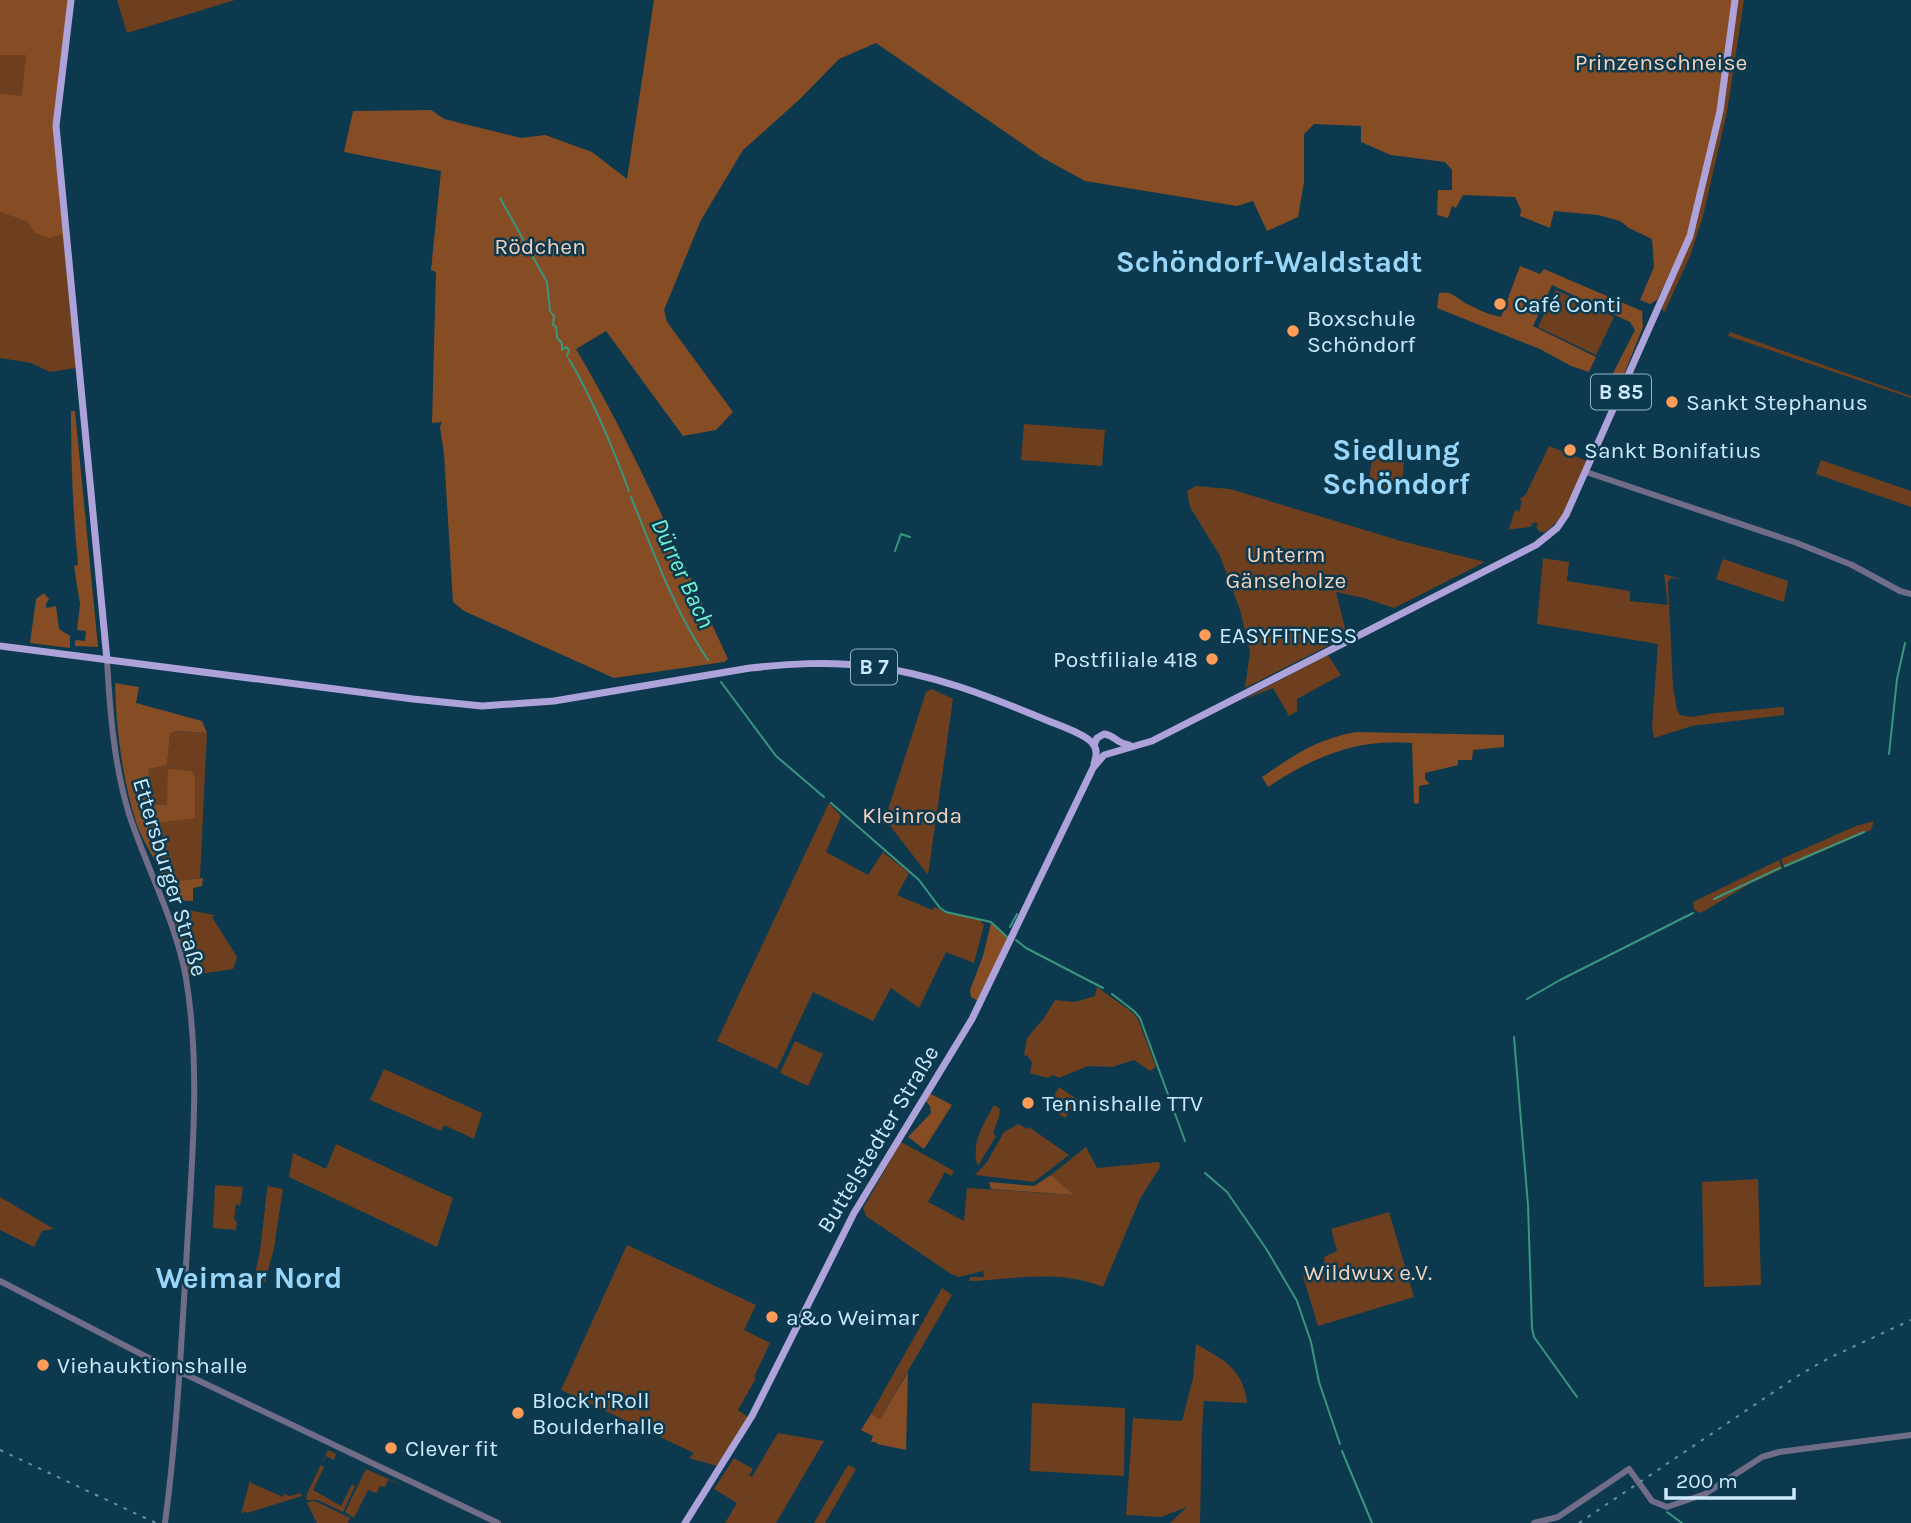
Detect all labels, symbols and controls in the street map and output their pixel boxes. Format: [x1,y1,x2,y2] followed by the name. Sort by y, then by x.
[1575,49,1747,76] park label: Prinzenschneise
[494,233,586,260] park label: Rödchen
[1116,244,1422,280] district label: Schöndorf-Waldstadt
[1514,291,1622,318] place label: Café Conti
[1492,296,1508,312] marker: Café Conti
[1307,305,1416,358] place label: Boxschule Schöndorf
[1285,323,1301,339] marker: Boxschule Schöndorf
[1591,374,1651,410] road number: B 85
[1686,389,1868,416] place label: Sankt Stephanus
[1664,394,1680,410] marker: Sankt Stephanus
[1322,432,1471,502] district label: Siedlung Schöndorf
[1584,437,1761,464] place label: Sankt Bonifatius
[1562,442,1578,458] marker: Sankt Bonifatius
[645,514,721,632] water label: Dürrer Bach
[1226,541,1346,594] park label: Unterm Gänseholze
[1219,622,1358,649] place label: EASYFITNESS
[1197,627,1213,643] marker: EASYFITNESS
[1053,646,1198,673] place label: Postfiliale 418
[851,650,897,684] road number: B 7
[1204,651,1220,667] marker: Postfiliale 418
[127,775,213,979] street label: Ettersburger Straße
[862,802,962,829] park label: Kleinroda
[811,1040,945,1238] street label: Buttelstedter Straße
[1042,1090,1203,1117] place label: Tennishalle TTV
[1020,1095,1036,1111] marker: Tennishalle TTV
[1304,1259,1432,1286] park label: Wildwux e.V.
[155,1260,343,1296] district label: Weimar Nord
[786,1304,919,1331] place label: a&o Weimar
[764,1309,780,1325] marker: a&o Weimar
[57,1352,247,1379] place label: Viehauktionshalle
[35,1357,51,1373] marker: Viehauktionshalle
[532,1387,664,1440] place label: Block'n'Roll Boulderhalle
[510,1405,526,1421] marker: Block'n'Roll Boulderhalle
[405,1435,498,1462] place label: Clever fit
[383,1440,399,1456] marker: Clever fit
[1666,1456,1794,1500] scale bar
[1676,1469,1738,1493] text: 200 m

